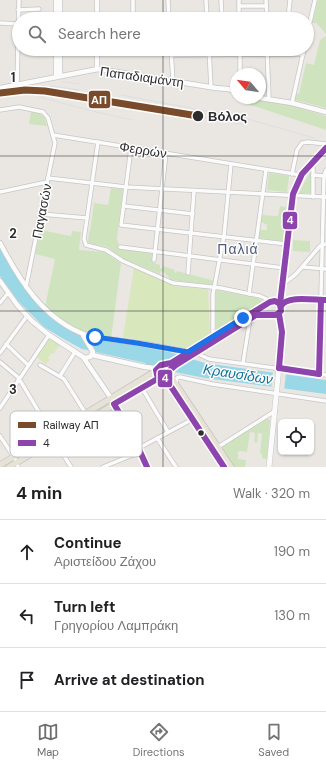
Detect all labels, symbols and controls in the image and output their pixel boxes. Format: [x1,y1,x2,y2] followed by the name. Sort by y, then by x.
[12,12,314,56] search box
[26,23,48,45] icon: search
[58,24,141,44] text: Search here
[99,63,185,91] street label: Παπαδιαμάντη
[230,68,266,104] north arrow
[11,69,15,86] text: 1
[88,90,111,109] line badge: ΑΠ
[91,93,107,107] text: ΑΠ
[208,108,247,125] place label: Βόλος
[191,109,205,123] marker: Βόλος
[118,138,168,162] street label: Φερρών
[28,182,56,240] street label: Παγασών
[282,211,298,230] line badge: 4
[286,213,294,227] text: 4
[9,225,17,242] text: 2
[217,240,259,258] district label: Παλιά
[234,309,252,327] route end
[86,328,104,346] route start
[202,360,274,388] water label: Κραυσίδων
[157,369,173,388] line badge: 4
[161,371,169,385] text: 4
[9,381,17,398] text: 3
[10,411,142,457] legend
[43,418,99,432] text: Railway ΑΠ
[278,419,314,455] map controls
[278,419,314,455] button: locate
[196,428,206,438] unlabelled marker
[43,436,50,450] text: 4
[16,482,62,504] text: 4 min
[233,485,310,502] text: Walk · 320 m
[54,533,122,553] text: Continue
[16,541,38,563] icon: ahead
[274,543,310,560] text: 190 m
[54,553,156,570] text: Αριστείδου Ζάχου
[54,597,115,617] text: Turn left
[16,605,38,627] icon: left
[274,607,310,624] text: 130 m
[54,617,178,634] text: Γρηγορίου Λαμπράκη
[16,669,38,691] icon: arrive
[54,670,205,690] text: Arrive at destination
[37,721,59,759] tab: Map
[133,721,185,759] tab: Directions
[258,721,289,759] tab: Saved

